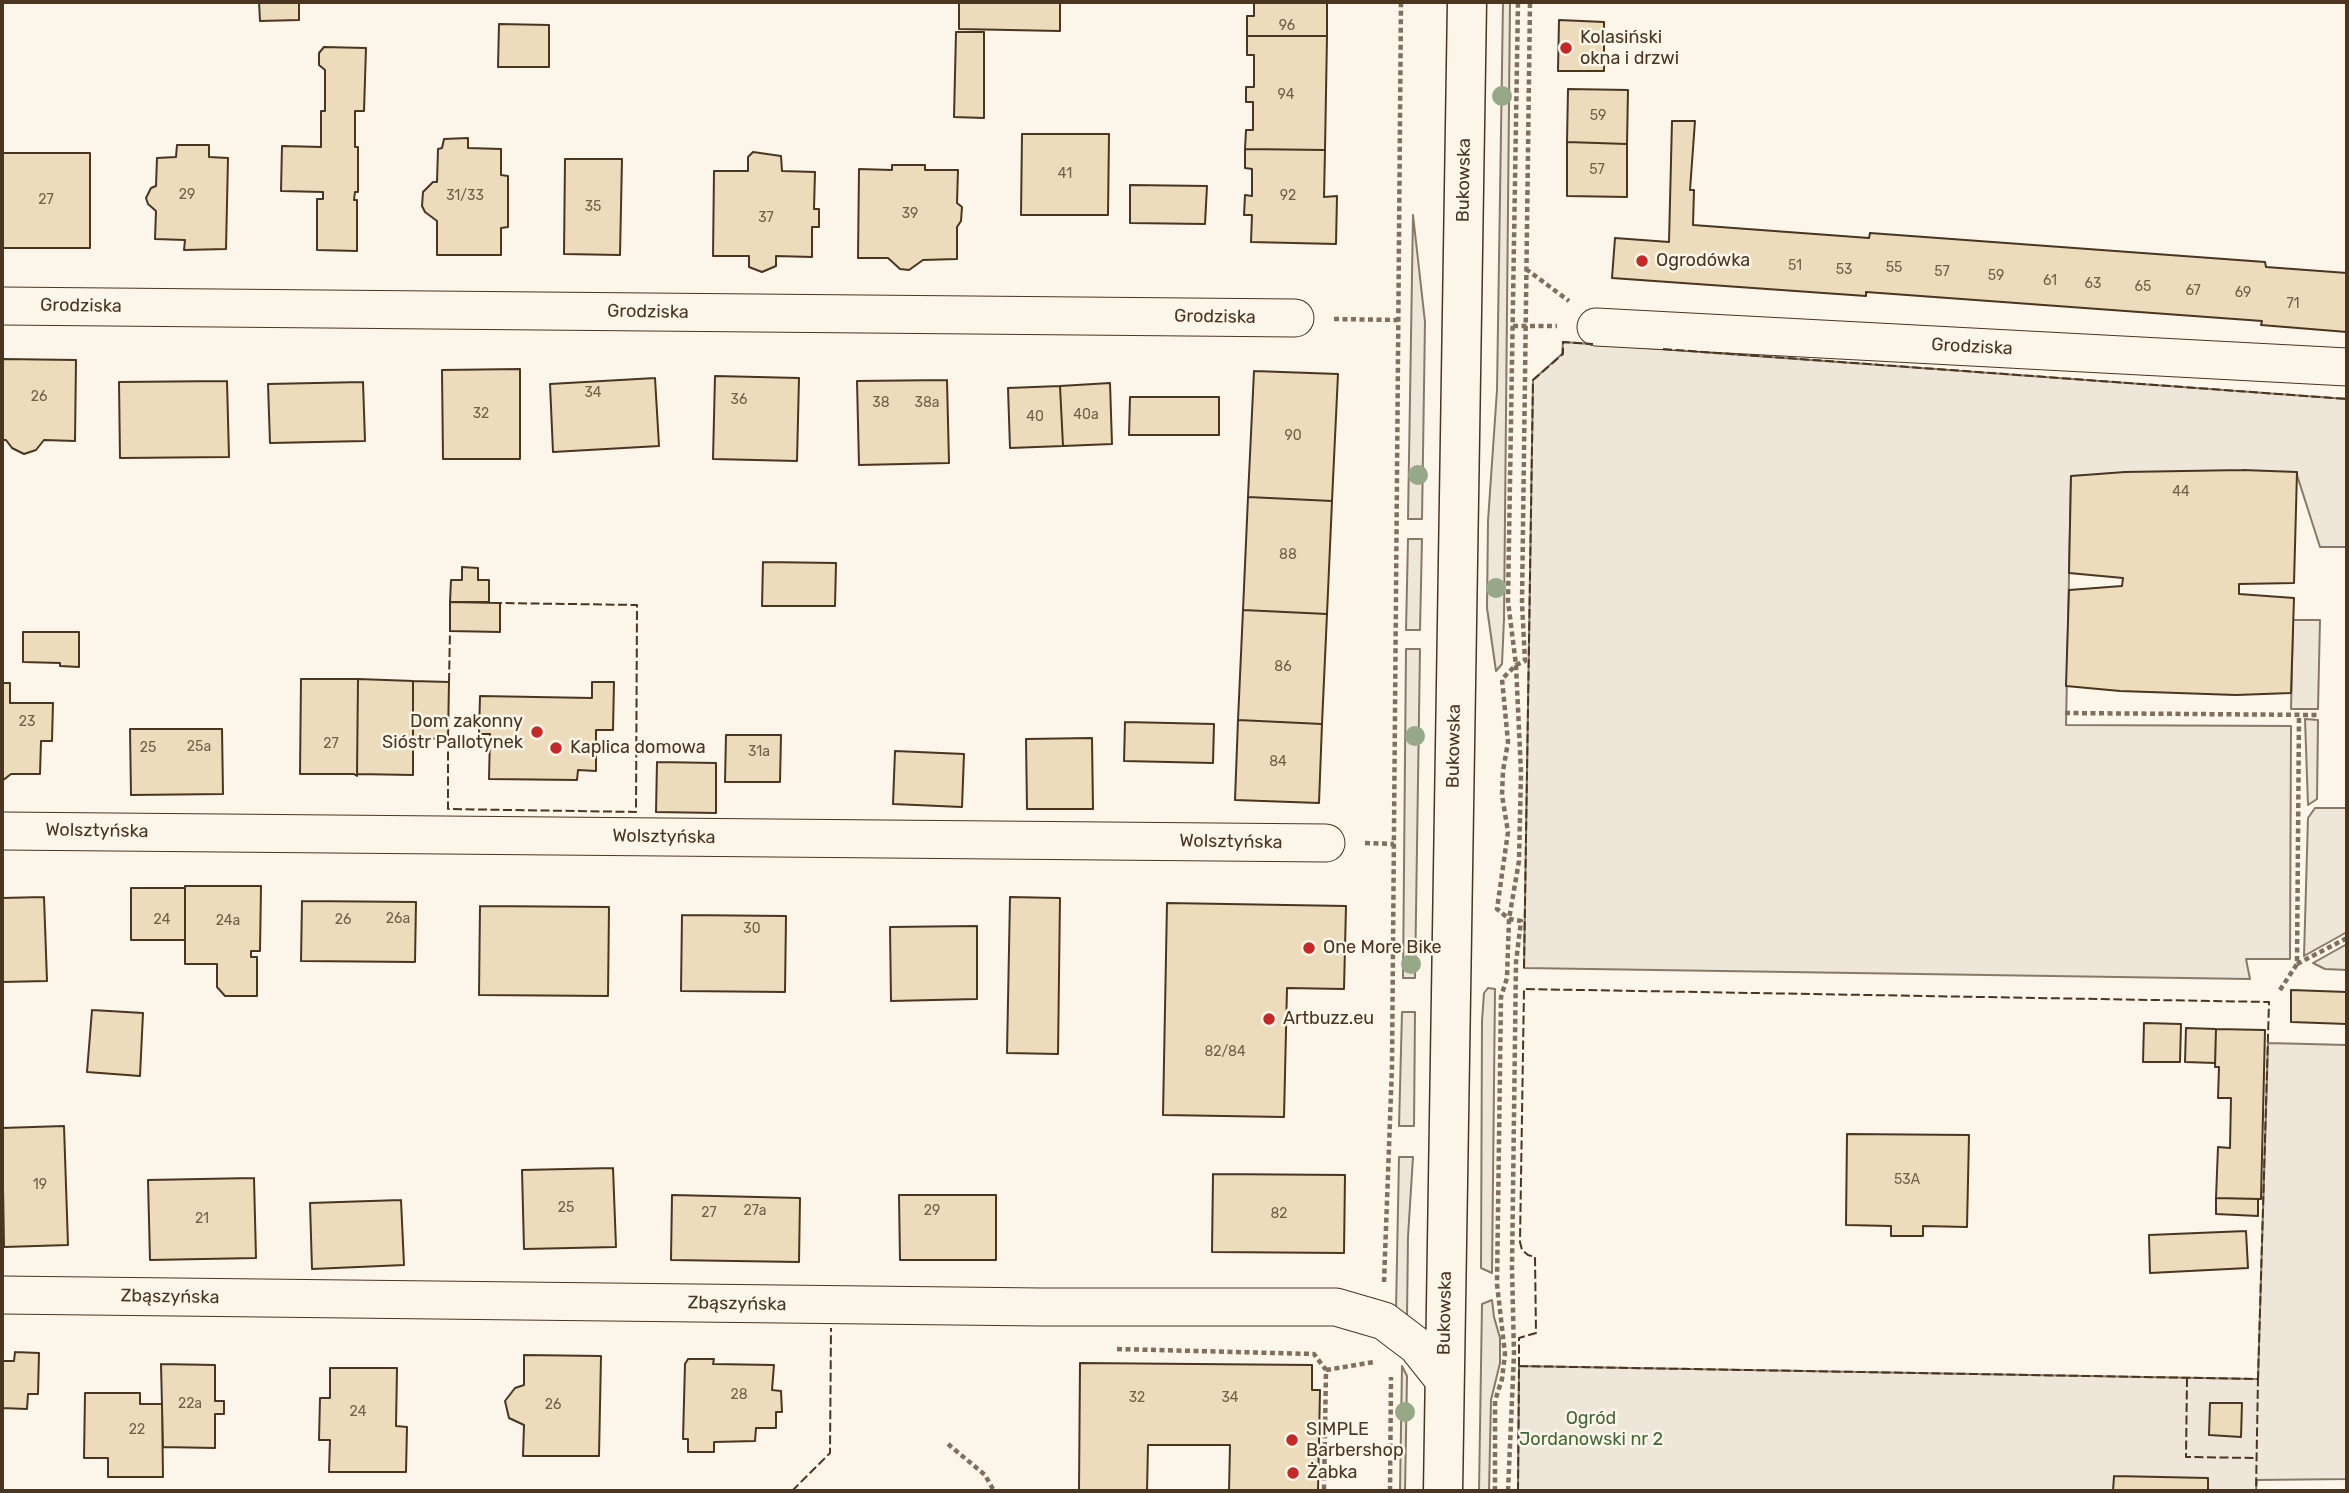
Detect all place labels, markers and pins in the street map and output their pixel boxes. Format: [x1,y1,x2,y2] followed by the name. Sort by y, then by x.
[1580,27,1679,70] place label: Kolasiński okna i drzwi
[1558,40,1574,56] marker: Kolasiński okna i drzwi
[1656,250,1750,272] place label: Ogrodówka
[1634,253,1650,269] marker: Ogrodówka
[382,711,523,754] place label: Dom zakonny Sióstr Pallotynek
[529,724,545,740] marker: Dom zakonny Sióstr Pallotynek
[570,737,706,759] place label: Kaplica domowa
[548,740,564,756] marker: Kaplica domowa
[1323,937,1442,959] place label: One More Bike
[1301,940,1317,956] marker: One More Bike
[1283,1008,1374,1030] place label: Artbuzz.eu
[1261,1011,1277,1027] marker: Artbuzz.eu
[1306,1419,1404,1462] place label: SIMPLE Barbershop
[1284,1432,1300,1448] marker: SIMPLE Barbershop
[1307,1462,1357,1484] place label: Żabka
[1285,1465,1301,1481] marker: Żabka

